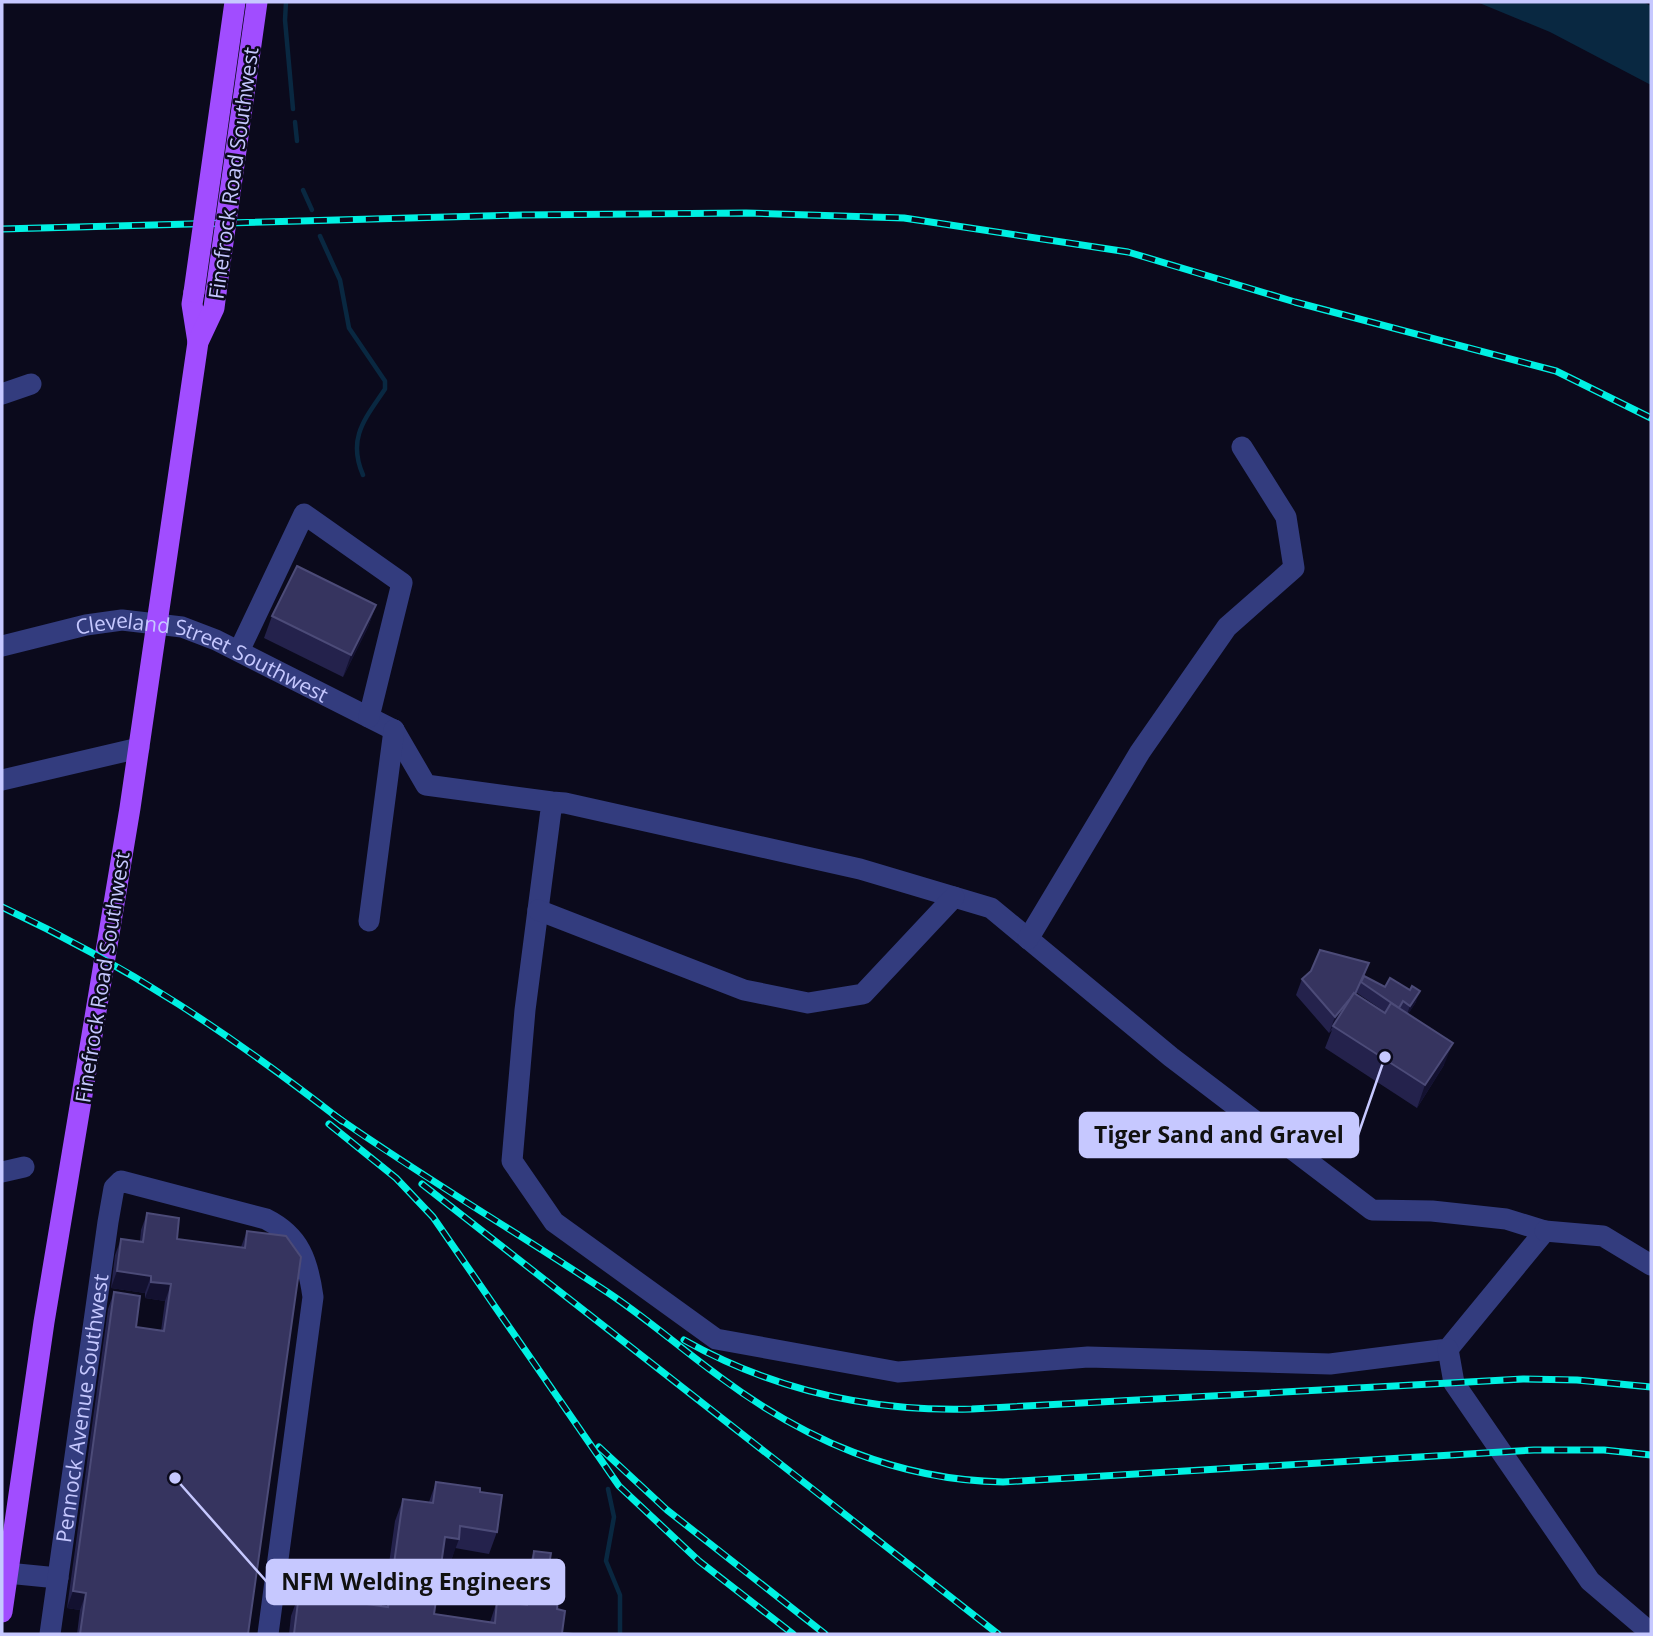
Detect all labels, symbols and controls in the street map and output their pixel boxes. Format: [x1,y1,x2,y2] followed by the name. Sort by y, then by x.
[201,45,265,301] street label: Finefrock Road Southwest
[72,605,333,709] street label: Cleveland Street Southwest
[68,849,136,1105] street label: Finefrock Road Southwest
[1080,1113,1358,1157] callout: Tiger Sand and Gravel
[1094,1118,1344,1150] text: Tiger Sand and Gravel
[49,1272,115,1544] street label: Pennock Avenue Southwest
[267,1560,564,1604] callout: NFM Welding Engineers
[281,1565,551,1597] text: NFM Welding Engineers

